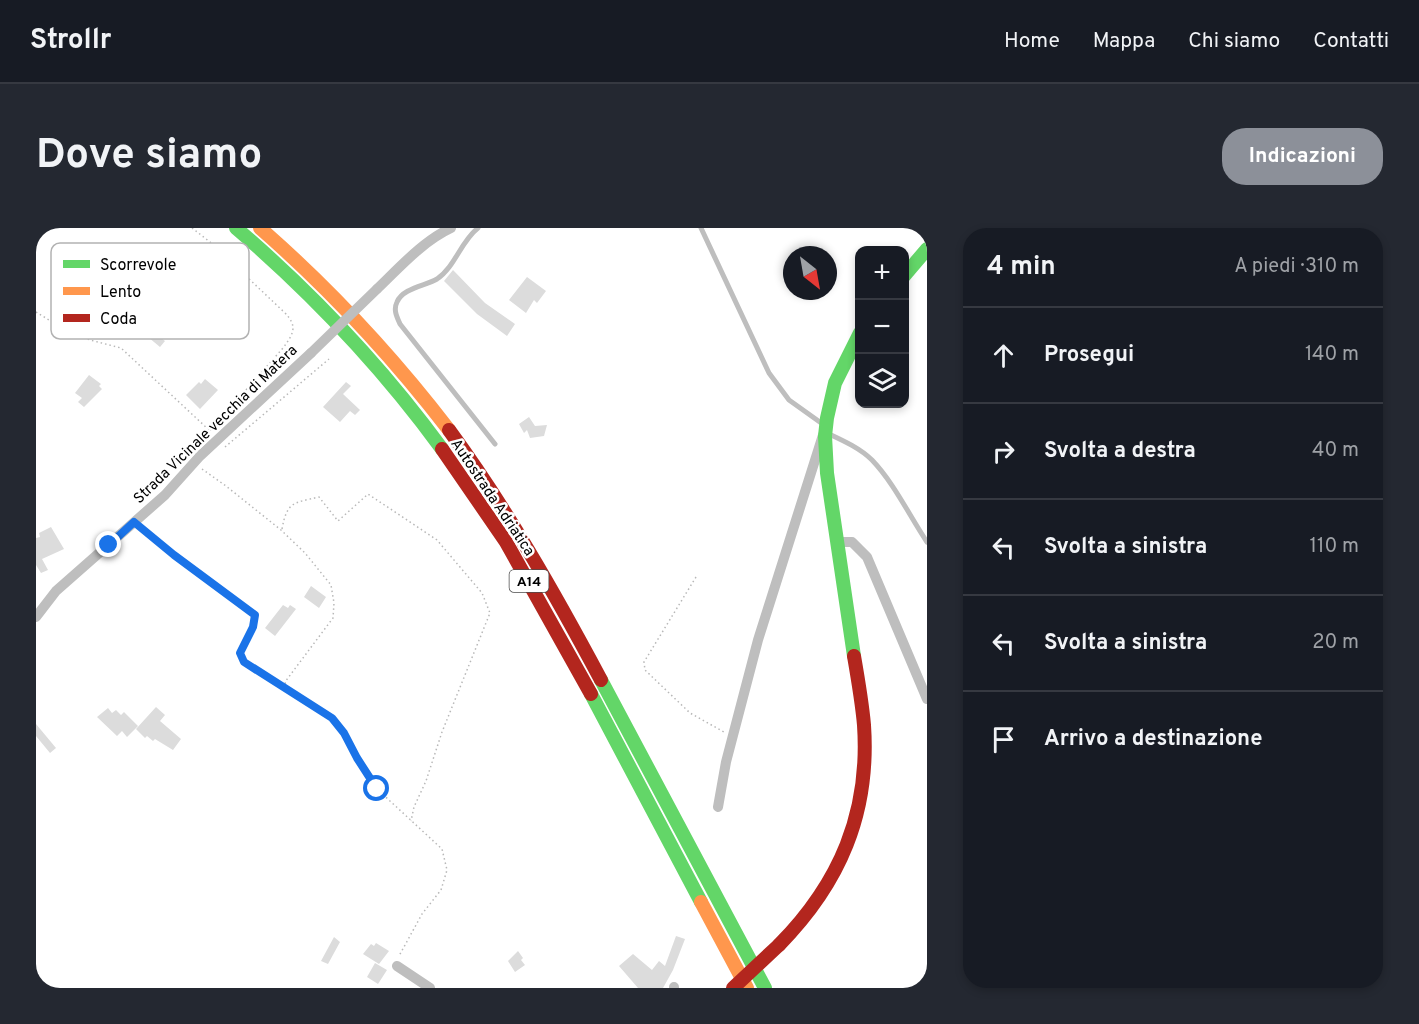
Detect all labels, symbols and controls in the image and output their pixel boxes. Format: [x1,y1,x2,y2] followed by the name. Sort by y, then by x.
[30,23,112,59] text: Strollr
[1004,28,1060,55] text: Home
[1093,28,1155,55] text: Mappa
[1188,28,1280,55] text: Chi siamo
[1313,28,1389,55] text: Contatti
[1222,128,1383,185] button: Indicazioni
[36,130,262,183] text: Dove siamo
[51,243,249,339] legend
[783,246,837,300] north arrow
[855,246,909,408] map controls
[855,246,909,300] button: +
[987,251,1056,284] text: 4 min
[1234,254,1359,280] text: A piedi · 310 m
[100,256,176,276] text: Scorrevole
[100,283,141,303] text: Lento
[855,300,909,354] button: −
[100,310,137,330] text: Coda
[987,339,1020,372] icon: ahead
[130,342,302,509] street label: Strada Vicinale vecchia di Matera
[1044,342,1134,369] text: Prosegui
[1305,342,1359,368] text: 140 m
[855,354,909,408] button: layers
[987,435,1020,468] icon: right
[446,436,538,560] street label: Autostrada Adriatica
[1044,438,1196,465] text: Svolta a destra
[1312,438,1359,464] text: 40 m
[95,531,121,557] route end
[987,531,1020,564] icon: left
[1044,534,1207,561] text: Svolta a sinistra
[1310,534,1359,560] text: 110 m
[510,570,548,592] road number: A14
[987,627,1020,660] icon: left
[1044,630,1207,657] text: Svolta a sinistra
[1312,630,1359,656] text: 20 m
[987,723,1020,756] icon: arrive
[1044,726,1262,753] text: Arrivo a destinazione
[363,775,389,801] route start

